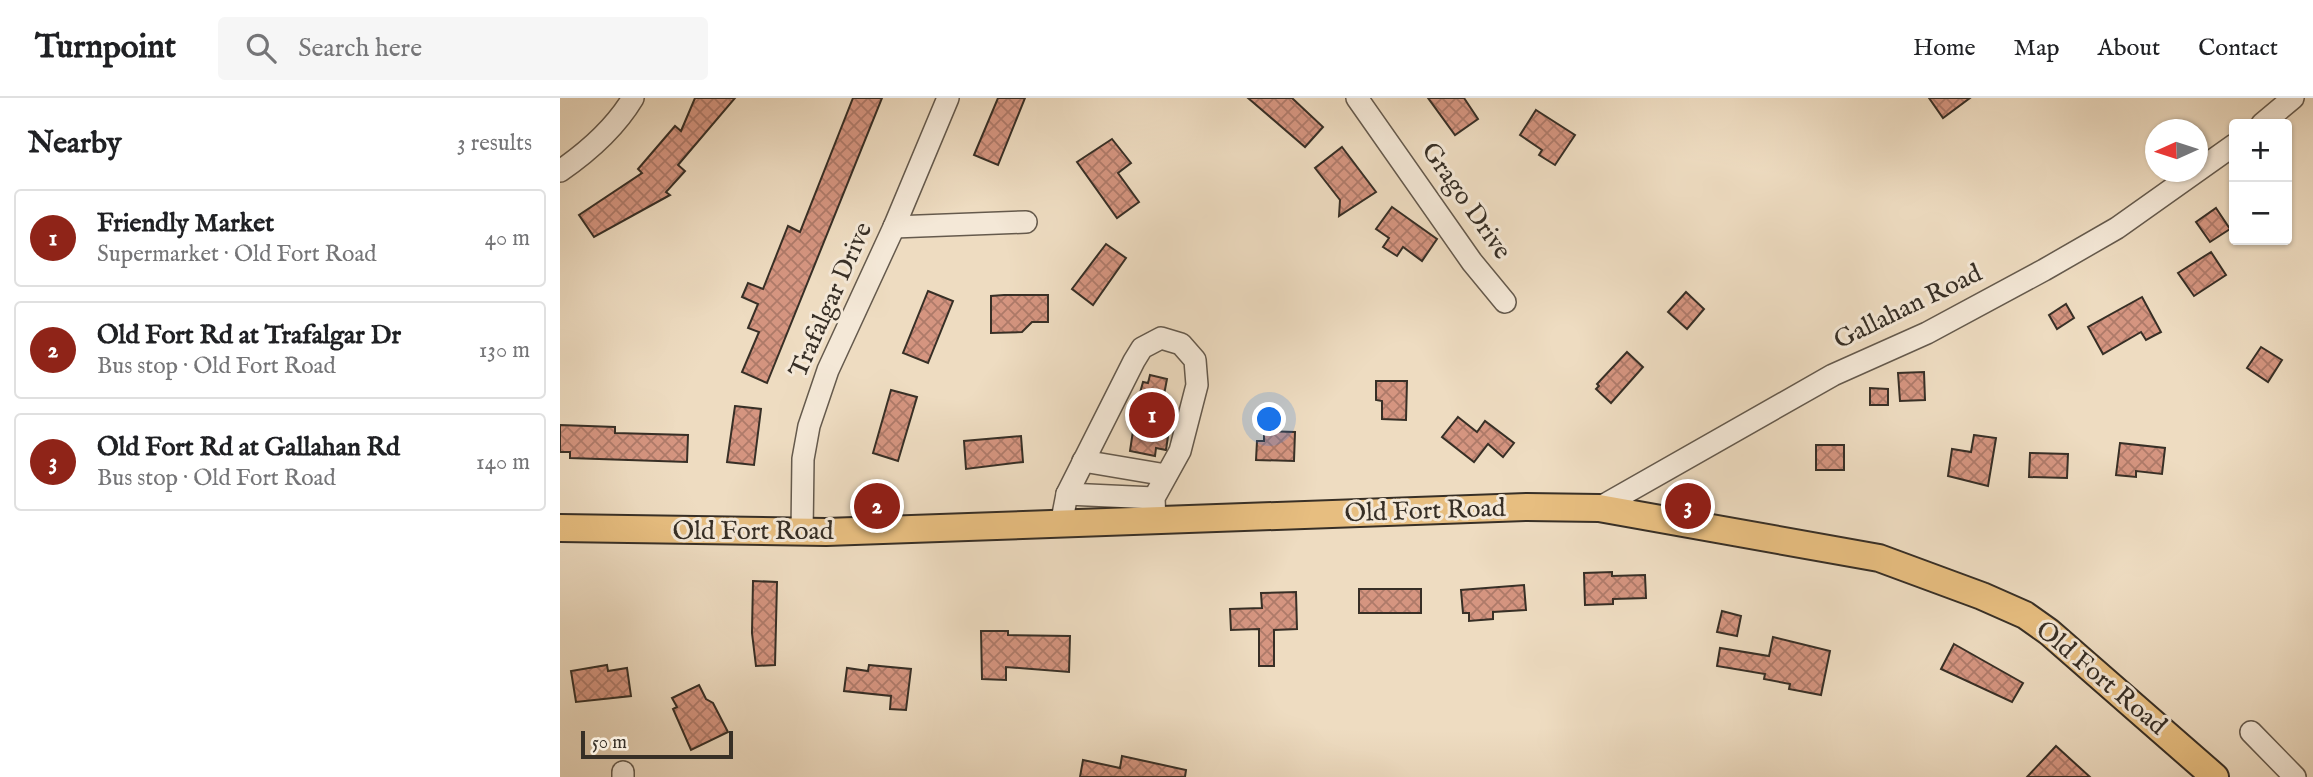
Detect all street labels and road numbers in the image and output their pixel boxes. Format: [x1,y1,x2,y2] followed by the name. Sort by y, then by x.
[1414,136,1518,266] street label: Grago Drive
[782,217,880,383] street label: Trafalgar Drive
[1829,257,1988,357] street label: Gallahan Road
[1344,492,1506,530] street label: Old Fort Road
[672,515,834,548] street label: Old Fort Road
[2029,614,2173,743] street label: Old Fort Road

